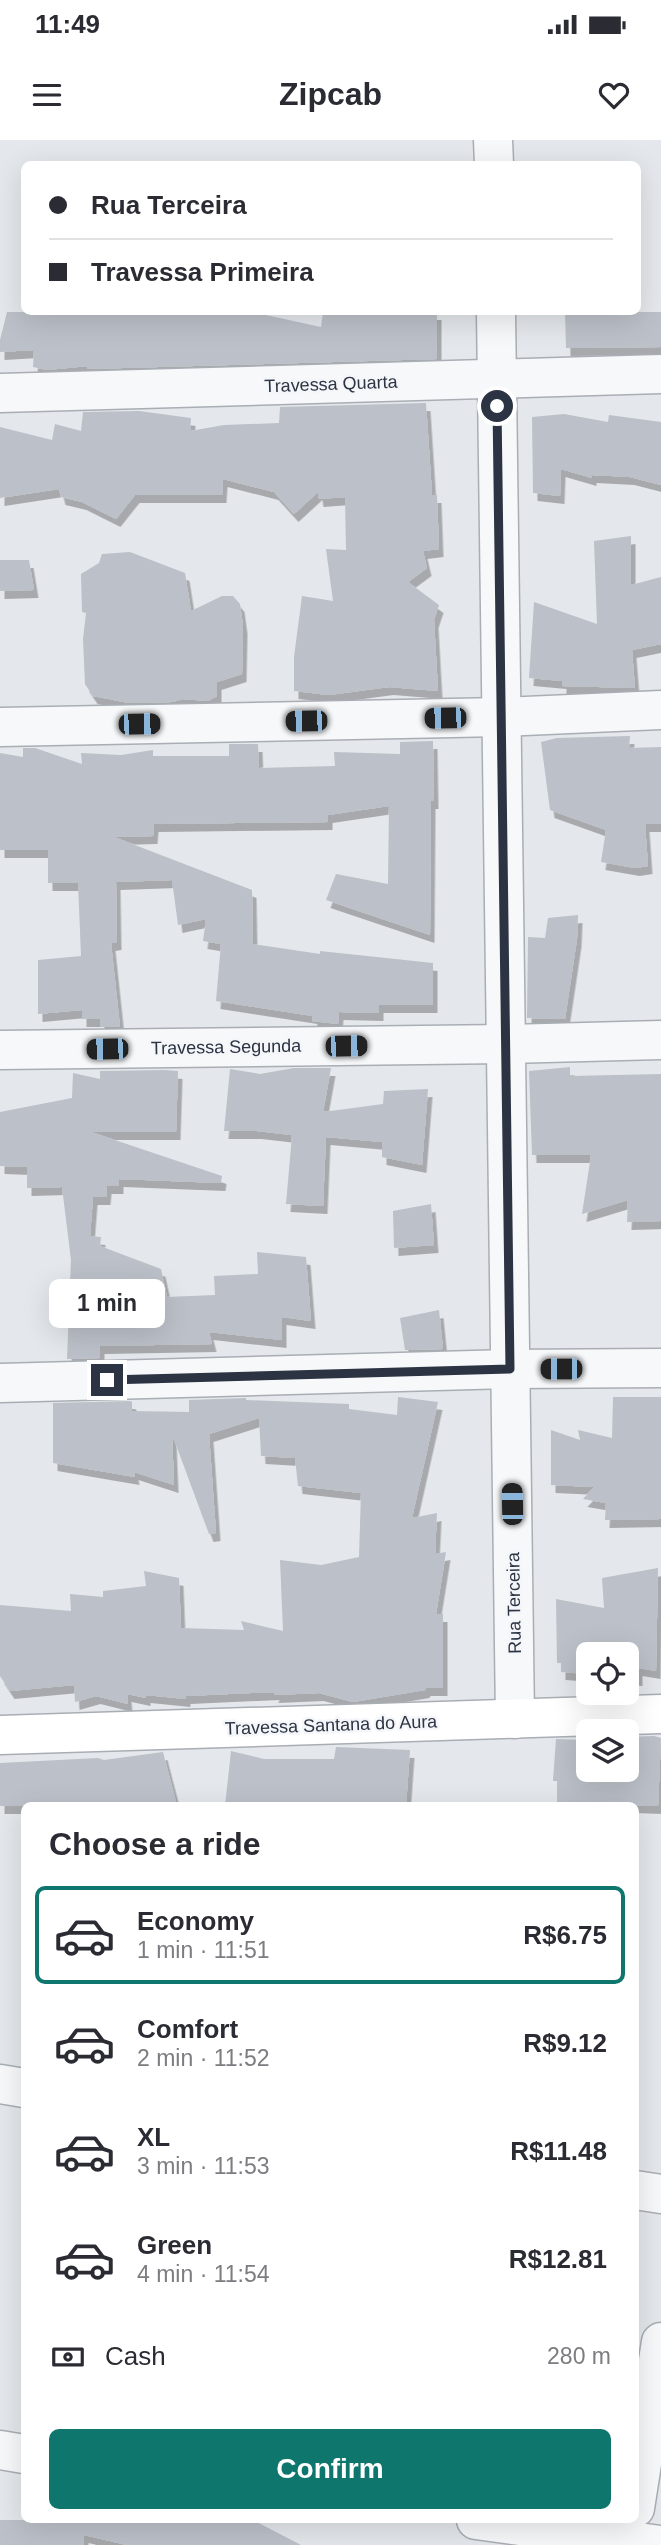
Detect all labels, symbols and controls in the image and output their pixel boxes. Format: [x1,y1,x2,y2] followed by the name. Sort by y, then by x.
[35,9,100,39] text: 11:49
[28,76,66,114] icon: menu
[279,76,382,112] text: Zipcab
[595,76,633,114] icon: heart
[91,190,247,220] text: Rua Terceira
[91,257,314,287] text: Travessa Primeira
[264,372,399,396] street label: Travessa Quarta
[481,390,513,422] route start
[424,707,467,729] car
[285,710,328,732] car
[118,713,161,735] car
[325,1035,368,1057] car
[151,1036,302,1058] street label: Travessa Segunda
[86,1038,129,1060] car
[49,1278,165,1328] callout: 1 min
[77,1290,137,1316] text: 1 min
[541,1359,583,1380] car
[91,1364,123,1396] route end
[502,1483,523,1525] car
[503,1551,525,1654] street label: Rua Terceira
[576,1642,639,1782] map controls
[576,1642,639,1705] button: locate
[224,1711,439,1739] street label: Travessa Santana do Aura
[576,1719,639,1782] button: layers
[49,1826,261,1862] text: Choose a ride
[53,1904,116,1967] icon: car
[137,1906,254,1936] text: Economy
[523,1920,607,1950] text: R$6.75
[137,1937,270,1963] text: 1 min · 11:51
[53,2012,116,2075] icon: car
[137,2014,238,2044] text: Comfort
[523,2028,607,2058] text: R$9.12
[137,2045,270,2071] text: 2 min · 11:52
[53,2120,116,2183] icon: car
[137,2122,170,2152] text: XL
[510,2136,607,2166] text: R$11.48
[137,2153,270,2179] text: 3 min · 11:53
[53,2228,116,2291] icon: car
[137,2230,212,2260] text: Green
[509,2244,607,2274] text: R$12.81
[137,2261,270,2287] text: 4 min · 11:54
[49,2338,87,2376] icon: cash
[105,2341,166,2371] text: Cash
[547,2343,611,2369] text: 280 m
[49,2429,611,2509] button: Confirm

